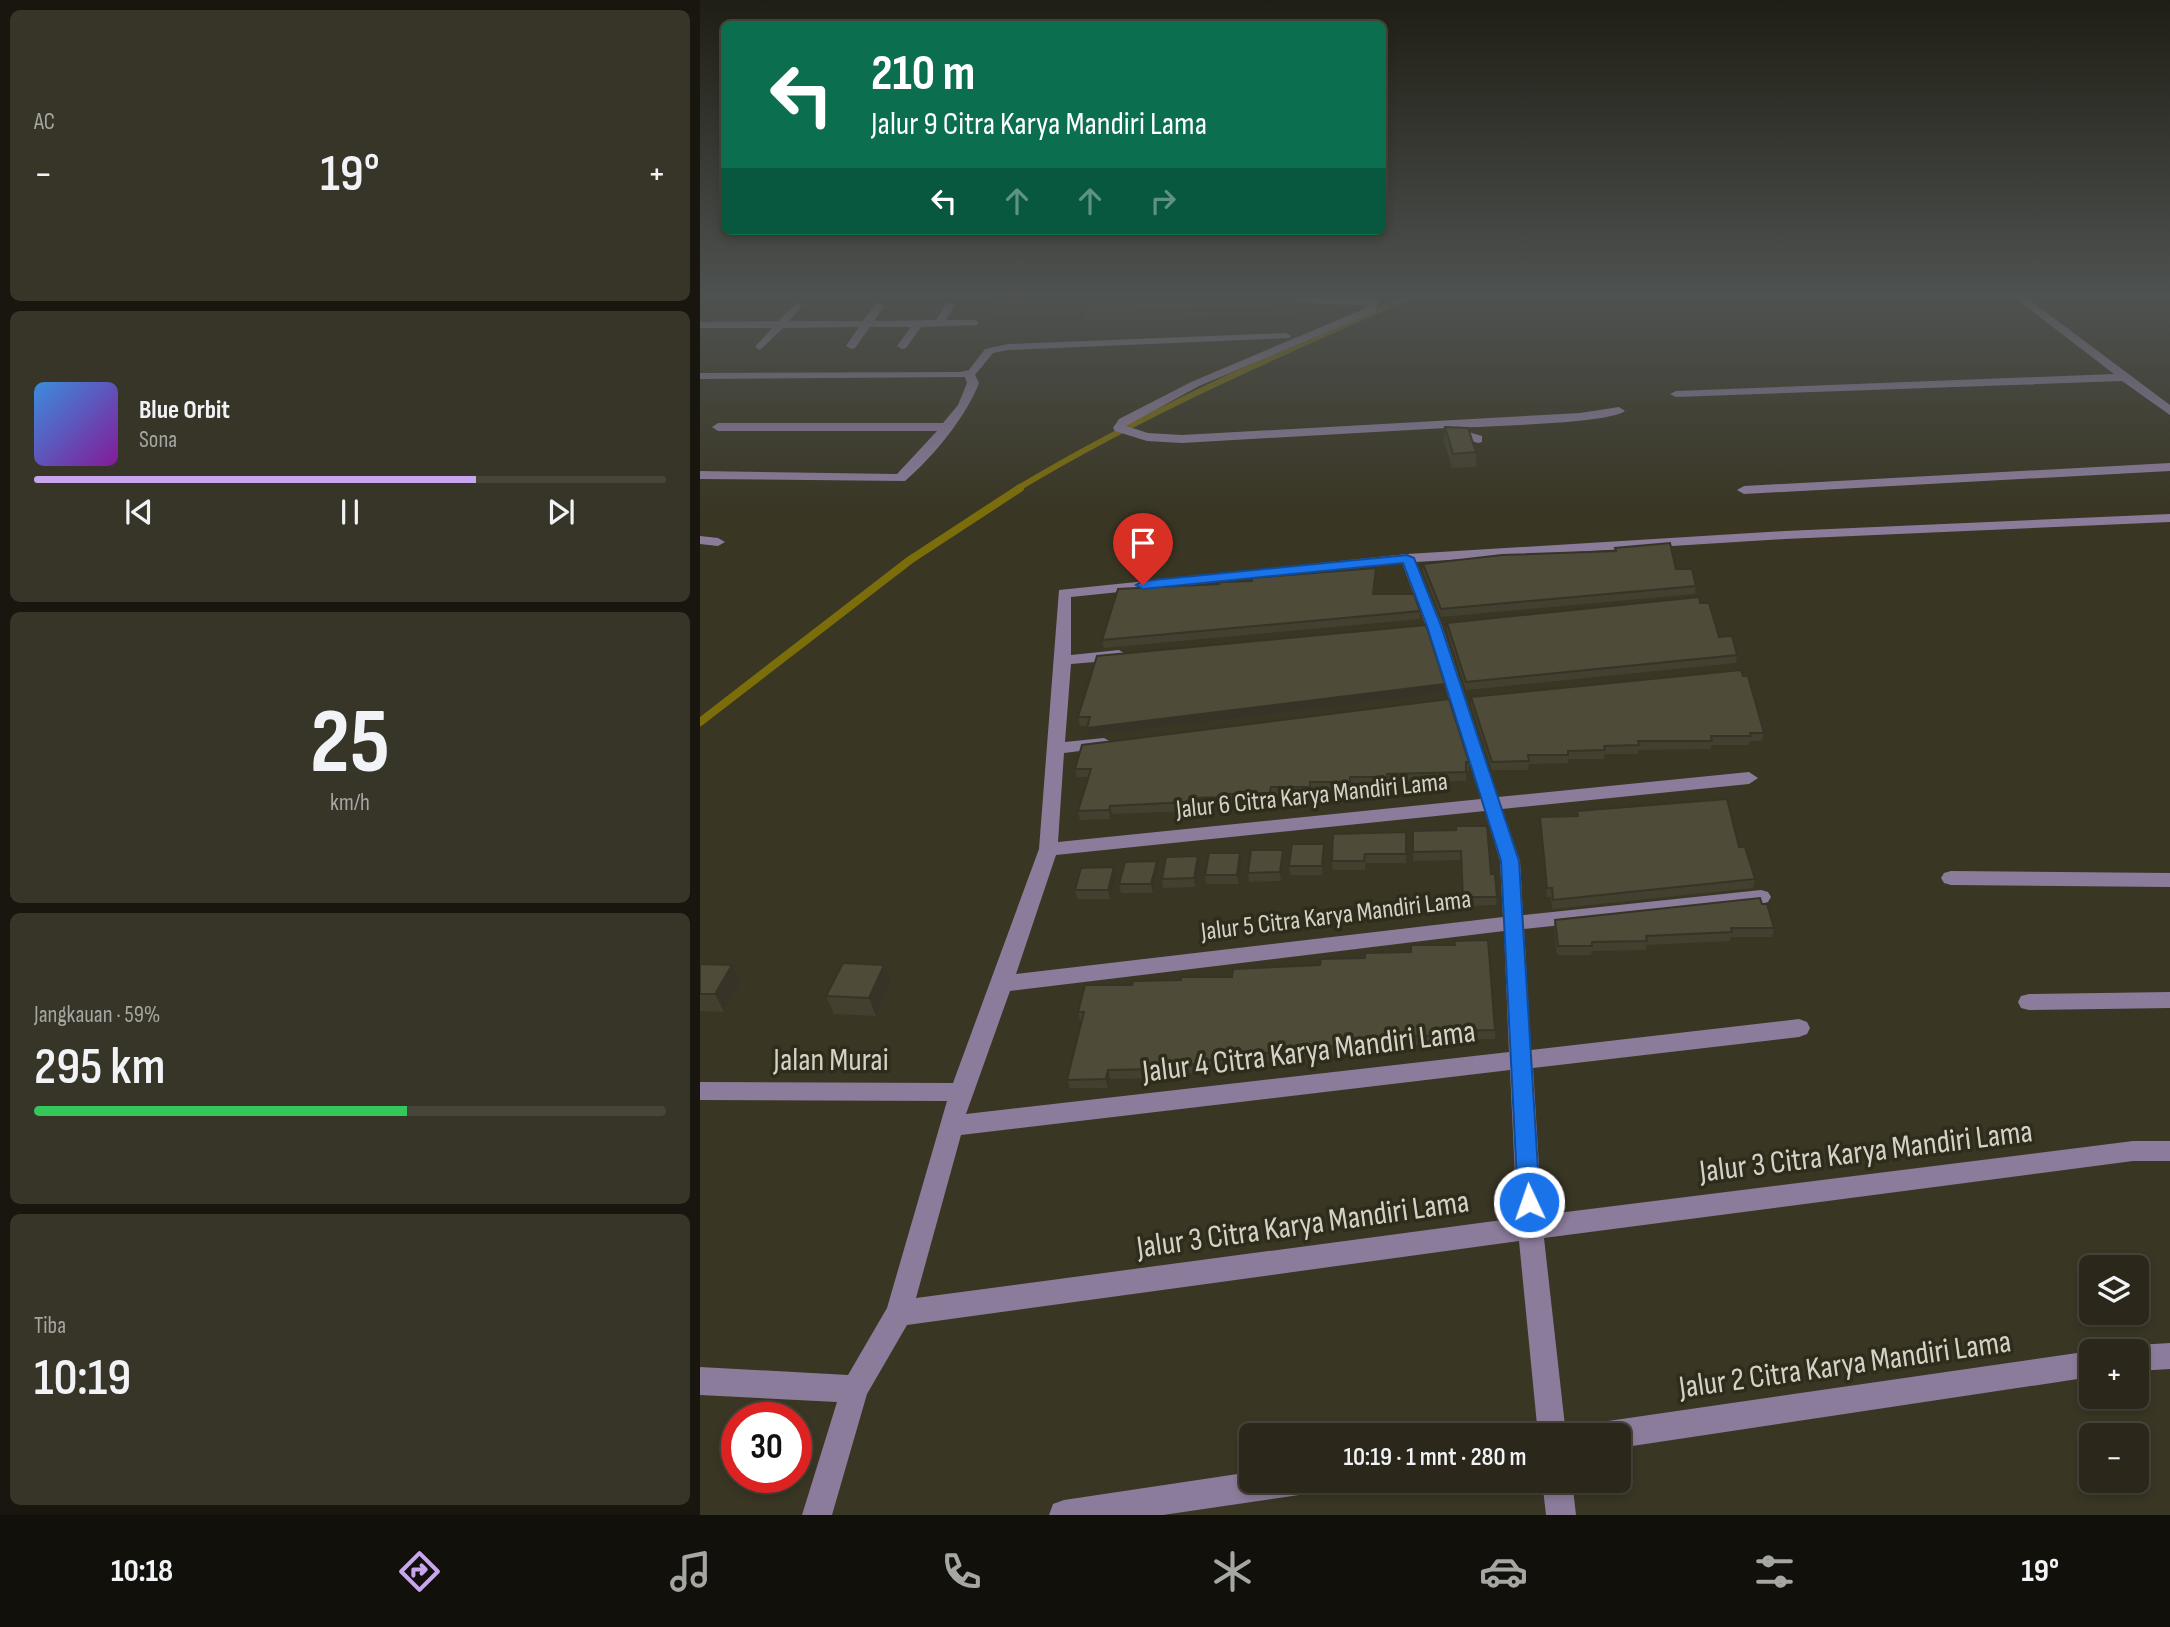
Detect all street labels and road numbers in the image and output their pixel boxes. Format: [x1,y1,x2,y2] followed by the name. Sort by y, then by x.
[1174,766,1449,826] street label: Jalur 6 Citra Karya Mandiri Lama
[1198,884,1473,948] street label: Jalur 5 Citra Karya Mandiri Lama
[1139,1012,1478,1092] street label: Jalur 4 Citra Karya Mandiri Lama
[772,1041,889,1080] street label: Jalan Murai
[1696,1112,2035,1192] street label: Jalur 3 Citra Karya Mandiri Lama
[1133,1182,1472,1268] street label: Jalur 3 Citra Karya Mandiri Lama
[1675,1322,2014,1408] street label: Jalur 2 Citra Karya Mandiri Lama

